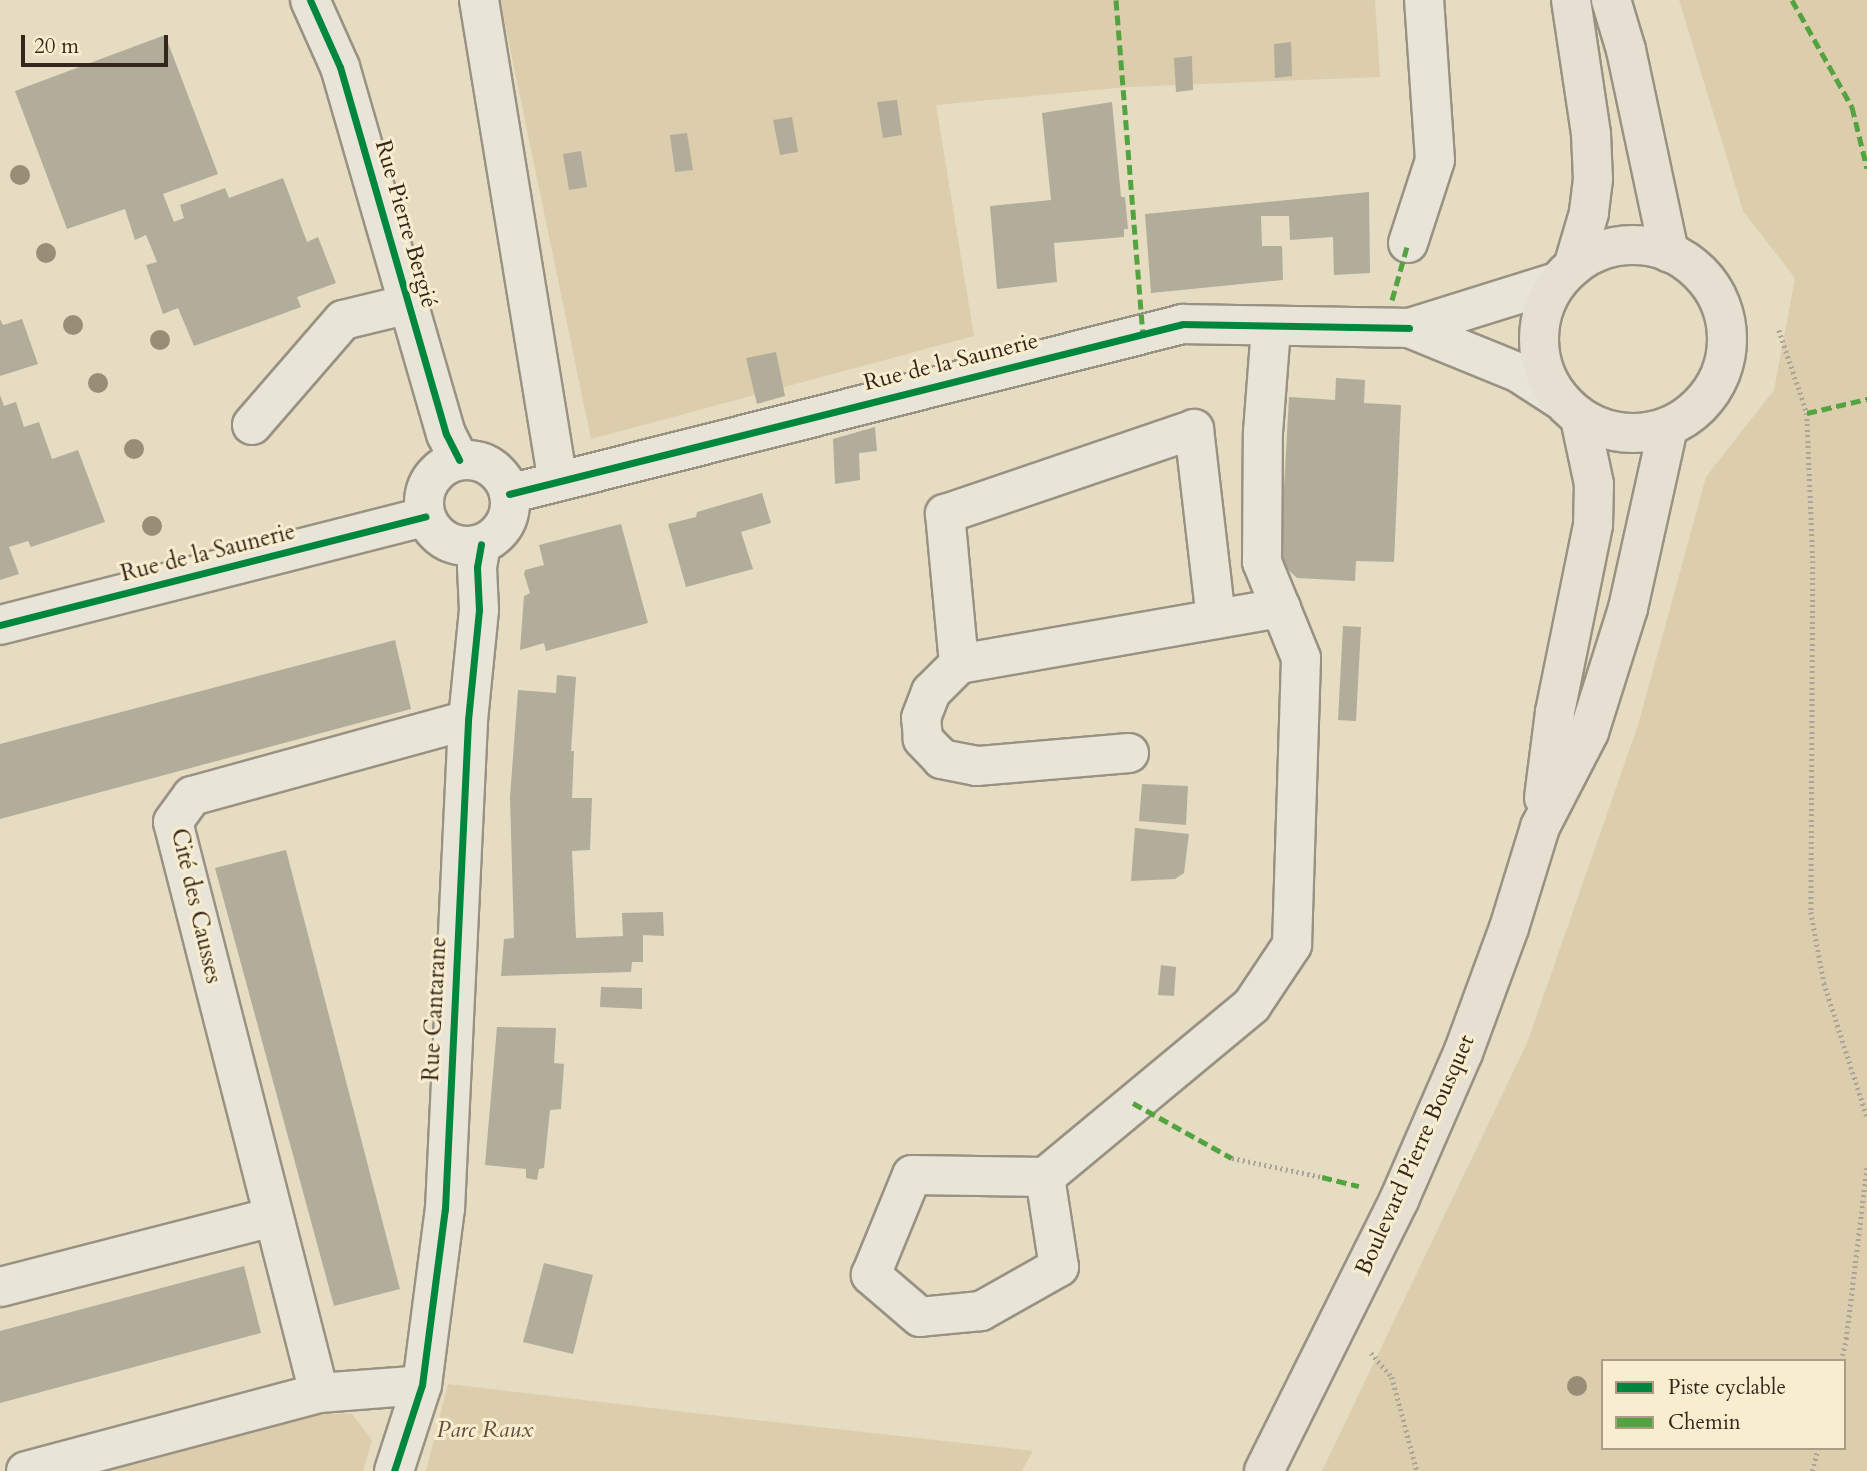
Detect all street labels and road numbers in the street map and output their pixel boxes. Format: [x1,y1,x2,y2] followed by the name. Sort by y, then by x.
[369,137,443,311] street label: Rue Pierre Bergié
[861,327,1041,397] street label: Rue de la Saunerie
[118,518,298,588] street label: Rue de la Saunerie
[165,826,227,986] street label: Cité des Causses
[417,936,453,1082] street label: Rue Cantarane
[1349,1030,1481,1280] street label: Boulevard Pierre Bousquet

